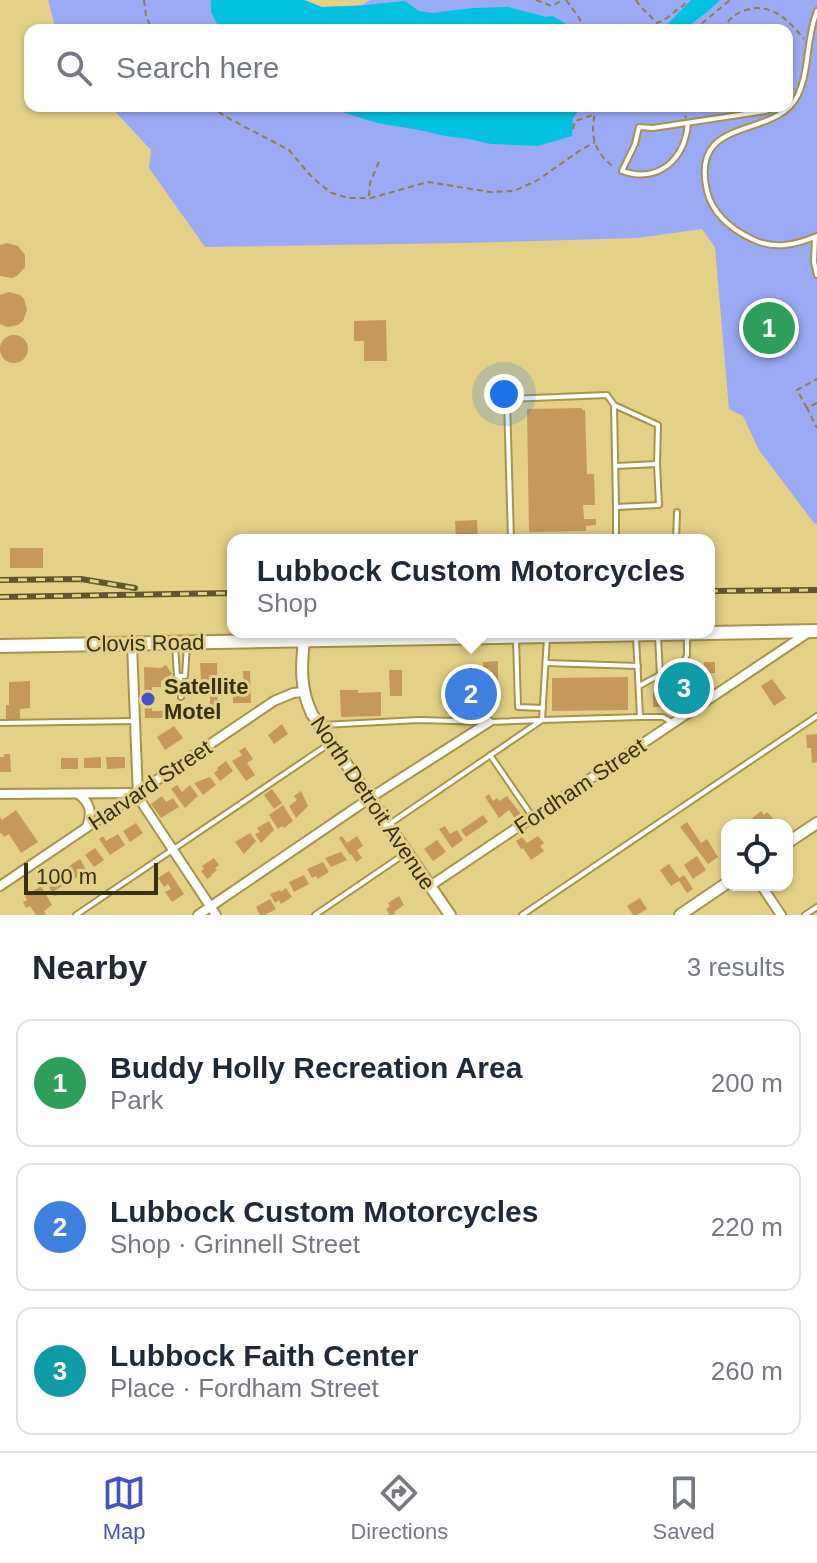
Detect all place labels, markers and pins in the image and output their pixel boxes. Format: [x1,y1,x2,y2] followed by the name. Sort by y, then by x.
[743,298,795,358] pin: 1
[658,658,710,718] pin: 3
[445,664,497,724] pin: 2
[164,674,248,724] place label: Satellite Motel
[139,690,157,708] marker: Satellite Motel

